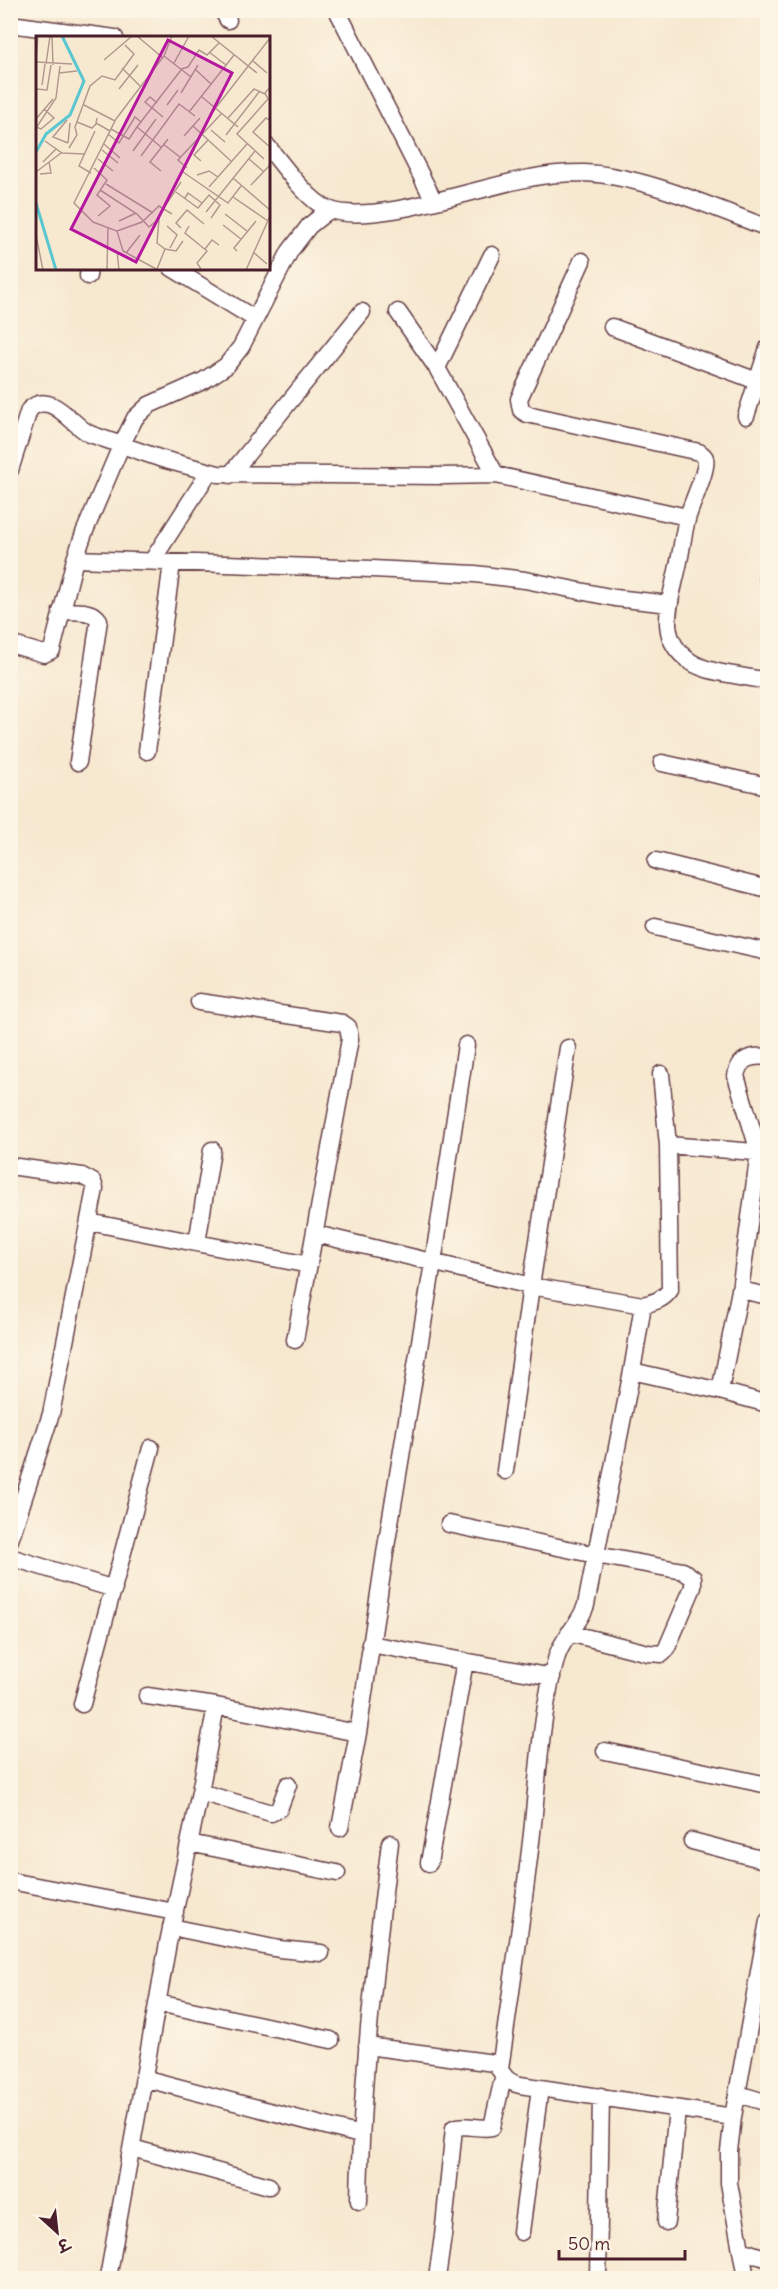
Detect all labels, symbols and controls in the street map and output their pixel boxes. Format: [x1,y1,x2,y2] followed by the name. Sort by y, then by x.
[36,36,270,270] inset map
[27,2202,87,2262] north arrow
[559,2223,685,2261] scale bar
[568,2232,610,2255] text: 50 m
[53,2233,75,2257] text: उ

